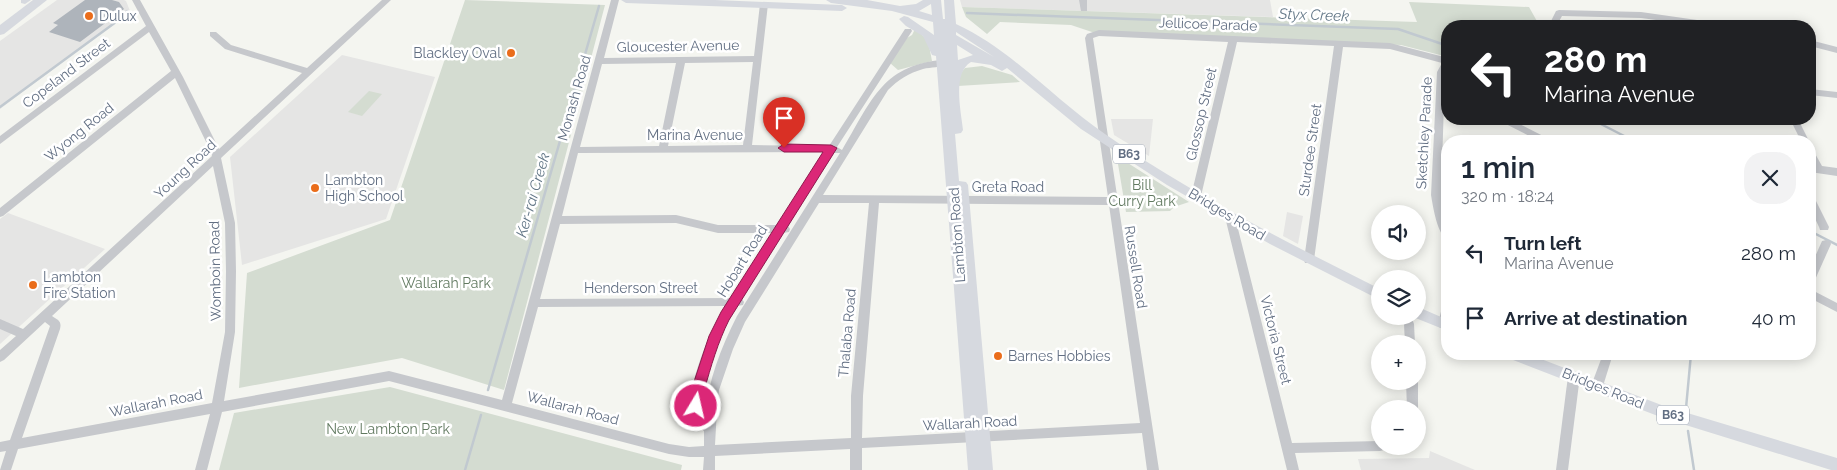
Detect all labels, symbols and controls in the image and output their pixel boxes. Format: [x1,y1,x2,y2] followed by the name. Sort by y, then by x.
[1277,5,1350,25] water label: Styx Creek
[99,8,137,24] place label: Dulux
[83,10,95,22] marker: Dulux
[1158,14,1258,34] street label: Jellicoe Parade
[19,35,113,111] street label: Copeland Street
[617,37,739,55] street label: Gloucester Avenue
[1544,39,1647,80] text: 280 m
[1461,40,1526,105] icon: left
[413,45,501,61] place label: Blackley Oval
[505,47,517,59] marker: Blackley Oval
[554,53,594,143] street label: Monash Road
[1183,66,1220,162] street label: Glossop Street
[1413,76,1435,190] street label: Sketchley Parade
[1544,81,1695,107] text: Marina Avenue
[763,97,805,148] pin
[41,99,117,165] street label: Wyong Road
[1296,102,1324,197] street label: Sturdee Street
[770,104,798,132] icon: arrive
[647,127,743,143] street label: Marina Avenue
[151,136,219,202] street label: Young Road
[1113,144,1145,164] road number: B63
[1461,150,1536,185] text: 1 min
[512,151,554,239] water label: Ker-rai Creek
[1744,152,1796,204] button: close
[325,172,404,204] place label: Lambton High School
[1108,177,1176,209] park label: Bill Curry Park
[972,179,1044,195] street label: Greta Road
[309,182,321,194] marker: Lambton High School
[1186,185,1268,243] street label: Bridges Road
[946,187,968,283] street label: Lambton Road
[1461,187,1554,206] text: 320 m · 18:24
[1371,205,1426,455] map controls
[1371,205,1426,260] button: sound
[206,221,224,321] street label: Womboin Road
[714,222,770,300] street label: Hobart Road
[1122,225,1150,309] street label: Russell Road
[1504,232,1581,254] text: Turn left
[1461,239,1489,267] icon: left
[1741,242,1796,264] text: 280 m
[1504,254,1614,273] text: Marina Avenue
[43,269,116,301] place label: Lambton Fire Station
[1371,270,1426,325] button: layers
[401,275,491,291] park label: Wallarah Park
[27,279,39,291] marker: Lambton Fire Station
[584,280,698,296] street label: Henderson Street
[835,288,859,378] street label: Thalaba Road
[1257,294,1295,386] street label: Victoria Street
[1461,304,1489,332] icon: arrive
[1504,307,1688,329] text: Arrive at destination
[1752,307,1796,329] text: 40 m
[1371,335,1426,390] button: +
[1008,348,1111,364] place label: Barnes Hobbies
[992,350,1004,362] marker: Barnes Hobbies
[1560,364,1646,412] street label: Bridges Road
[669,379,721,431] position arrow
[108,386,204,420] street label: Wallarah Road
[525,388,621,428] street label: Wallarah Road
[1371,400,1426,455] button: −
[1657,406,1689,424] road number: B63
[922,413,1018,433] street label: Wallarah Road
[326,421,450,437] park label: New Lambton Park

